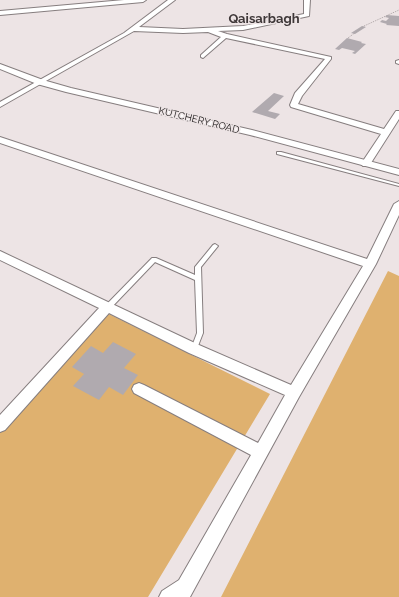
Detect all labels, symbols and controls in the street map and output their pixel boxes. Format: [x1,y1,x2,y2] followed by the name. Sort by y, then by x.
[228,11,300,26] district label: Qaisarbagh
[157,105,241,135] street label: KUTCHERY ROAD

